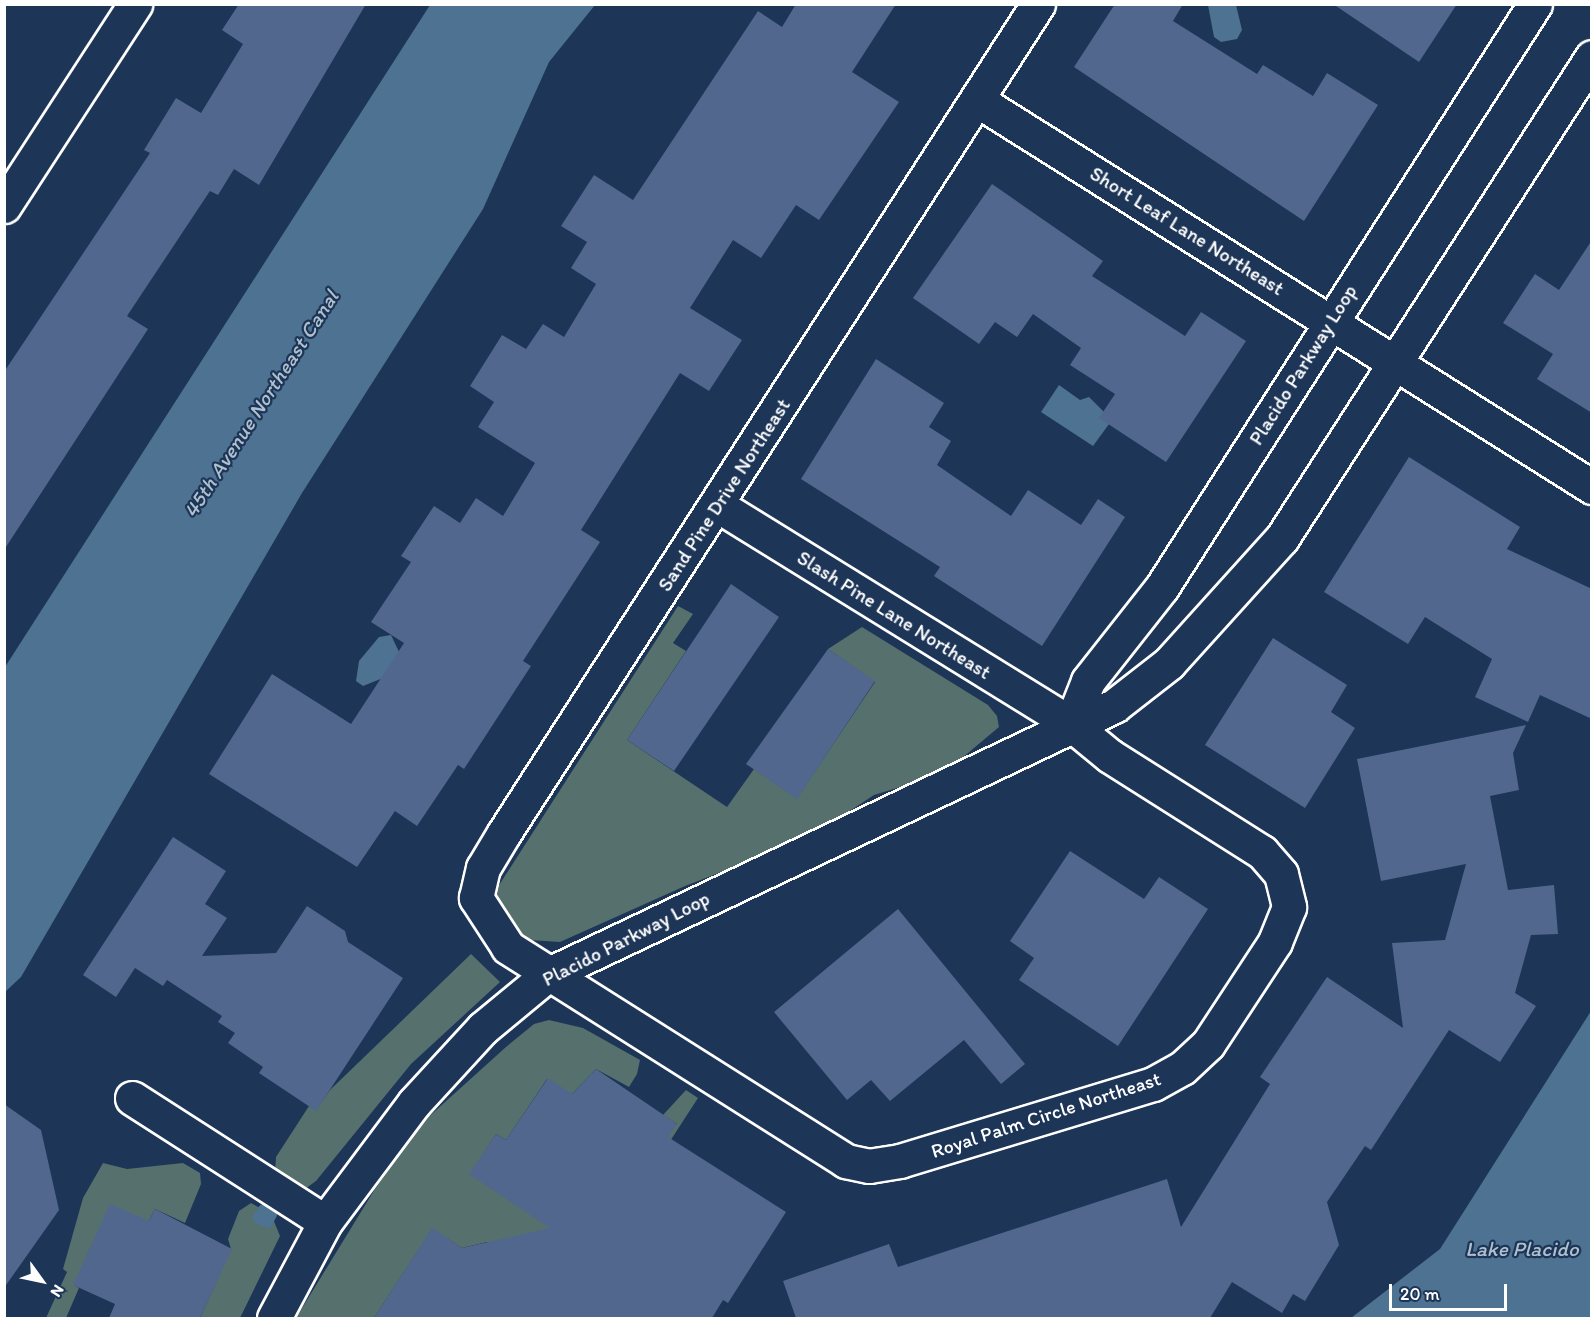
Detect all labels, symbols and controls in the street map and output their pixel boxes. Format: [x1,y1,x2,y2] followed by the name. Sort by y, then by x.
[1085,161,1289,301] street label: Short Leaf Lane Northeast
[1244,280,1362,450] street label: Placido Parkway Loop
[178,286,344,522] water label: 45th Avenue Northeast Canal
[652,394,796,596] street label: Sand Pine Drive Northeast
[792,545,996,685] street label: Slash Pine Lane Northeast
[538,886,714,992] street label: Placido Parkway Loop
[928,1067,1164,1163] street label: Royal Palm Circle Northeast
[1465,1236,1579,1262] water label: Lake Placido
[12,1251,72,1311] north arrow
[1392,1272,1510,1310] scale bar
[47,1281,68,1301] text: N
[1400,1283,1440,1305] text: 20 m

